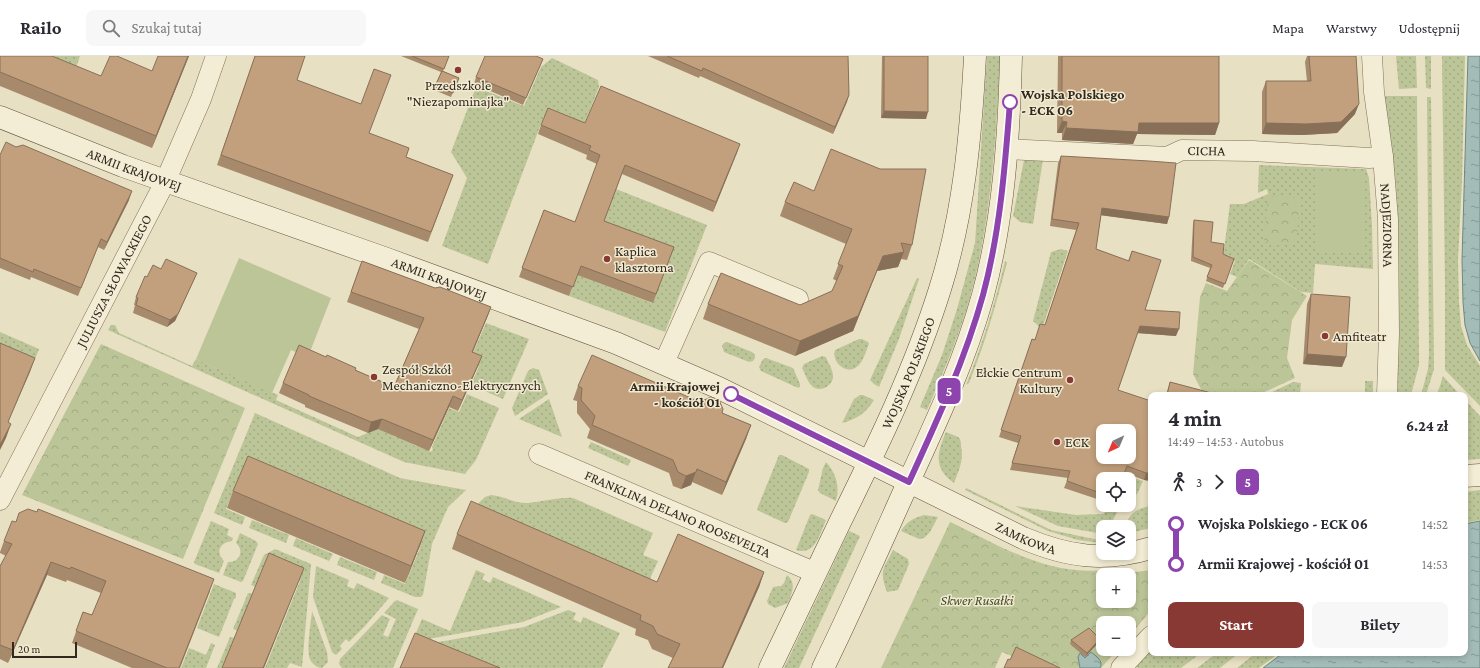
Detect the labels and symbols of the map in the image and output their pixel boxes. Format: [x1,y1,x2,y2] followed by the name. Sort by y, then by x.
[453,65,463,75] marker: Przedszkole "Niezapominajka"
[407,77,509,110] place label: Przedszkole "Niezapominajka"
[1020,86,1125,118] place label: Wojska Polskiego - ECK 06
[1002,94,1018,110] marker: Wojska Polskiego - ECK 06
[1187,142,1225,159] street label: CICHA
[84,144,184,194] street label: ARMII KRAJOWEJ
[1377,183,1396,267] street label: NADJEZIORNA
[72,212,155,352] street label: JULIUSZA SŁOWACKIEGO
[615,243,674,275] place label: Kaplica klasztorna
[390,253,489,303] street label: ARMII KRAJOWEJ
[602,254,612,264] marker: Kaplica klasztorna
[878,315,938,431] street label: WOJSKA POLSKIEGO
[1333,328,1386,344] place label: Amfiteatr
[1320,331,1330,341] marker: Amfiteatr
[382,361,542,393] place label: Zespół Szkół Mechaniczno-Elektrycznych
[976,364,1063,396] place label: Ełckie Centrum Kultury
[369,372,379,382] marker: Zespół Szkół Mechaniczno-Elektrycznych
[1065,375,1075,385] marker: Ełckie Centrum Kultury
[629,378,720,410] place label: Armii Krajowej - kościół 01
[936,378,962,404] line badge: 5
[723,386,739,402] marker: Armii Krajowej - kościół 01
[1096,424,1136,464] north arrow
[1065,434,1090,450] place label: ECK
[1052,437,1062,447] marker: ECK
[582,467,773,561] street label: FRANKLINA DELANO ROOSEVELTA
[993,518,1058,557] street label: ZAMKOWA
[940,592,1014,608] park label: Skwer Rusałki
[12,640,77,659] scale bar

